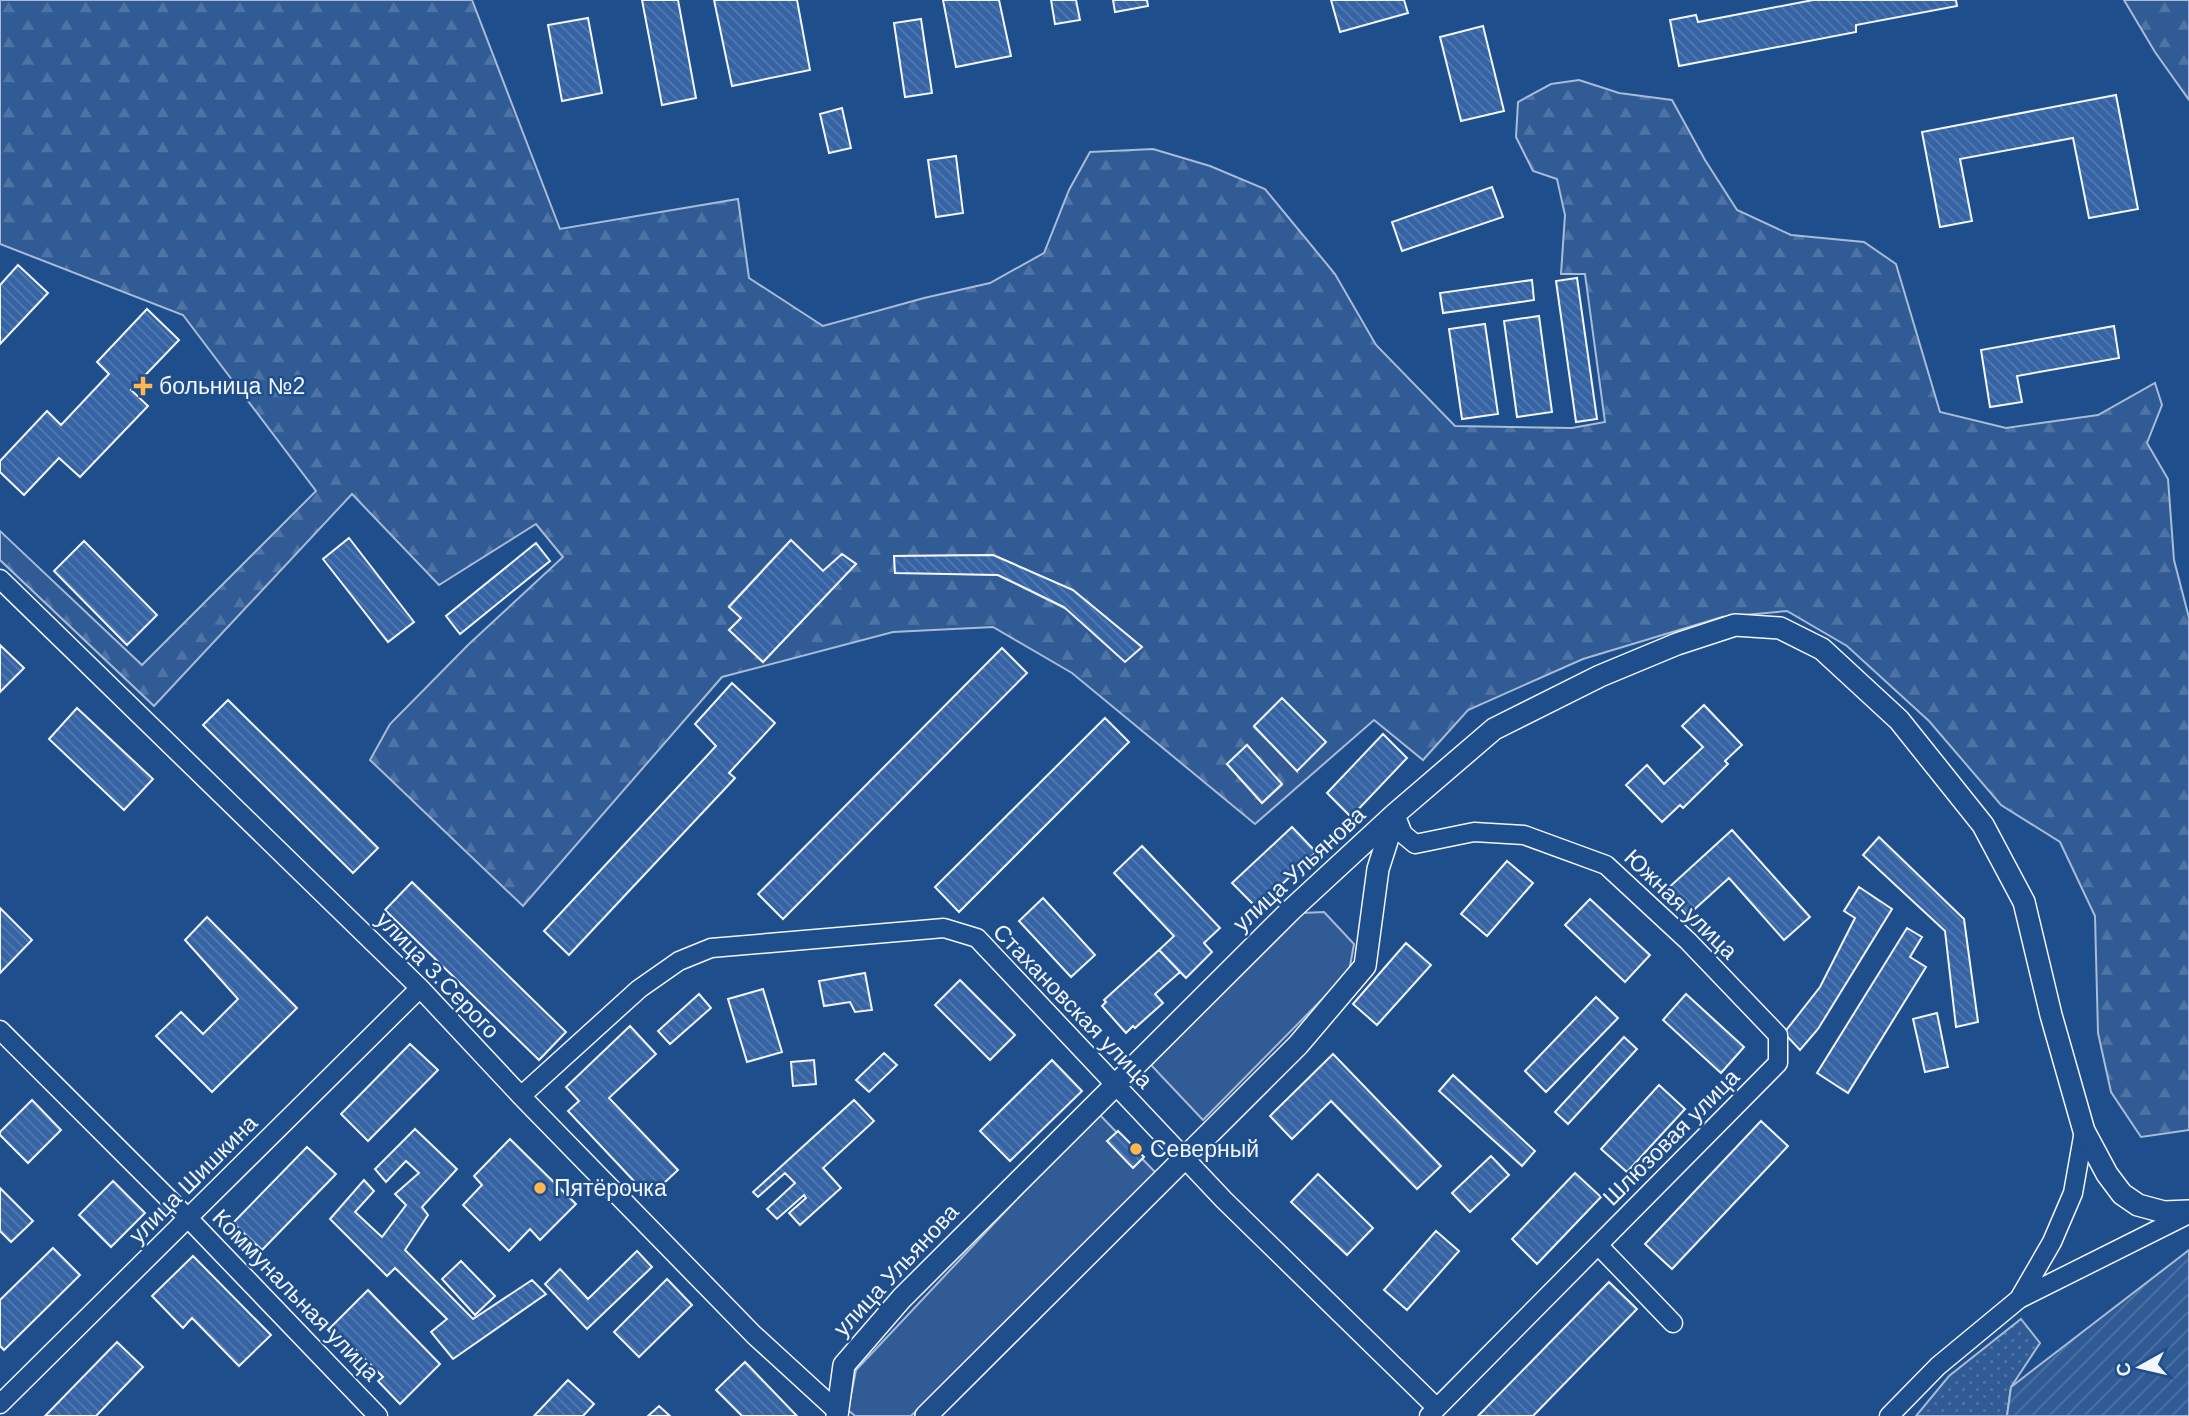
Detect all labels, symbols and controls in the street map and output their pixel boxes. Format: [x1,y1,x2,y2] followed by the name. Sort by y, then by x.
[159,373,305,399] place label: больница №2
[133,376,153,396] marker: больница №2
[1228,801,1370,937] street label: улица Ульянова
[1619,844,1743,964] street label: Южная улица
[371,906,505,1044] street label: улица З.Серого
[988,919,1158,1094] street label: Стахановская улица
[1598,1063,1745,1210] street label: Шлюзовая улица
[124,1109,263,1248] street label: улица Шишкина
[1150,1136,1259,1162] place label: Северный
[1128,1141,1144,1157] marker: Северный
[554,1175,667,1201] place label: Пятёрочка
[532,1180,548,1196] marker: Пятёрочка
[828,1199,964,1341] street label: улица Ульянова
[207,1204,385,1386] street label: Коммунальная улица
[2105,1332,2175,1402] north arrow
[2112,1361,2135,1378] text: С

